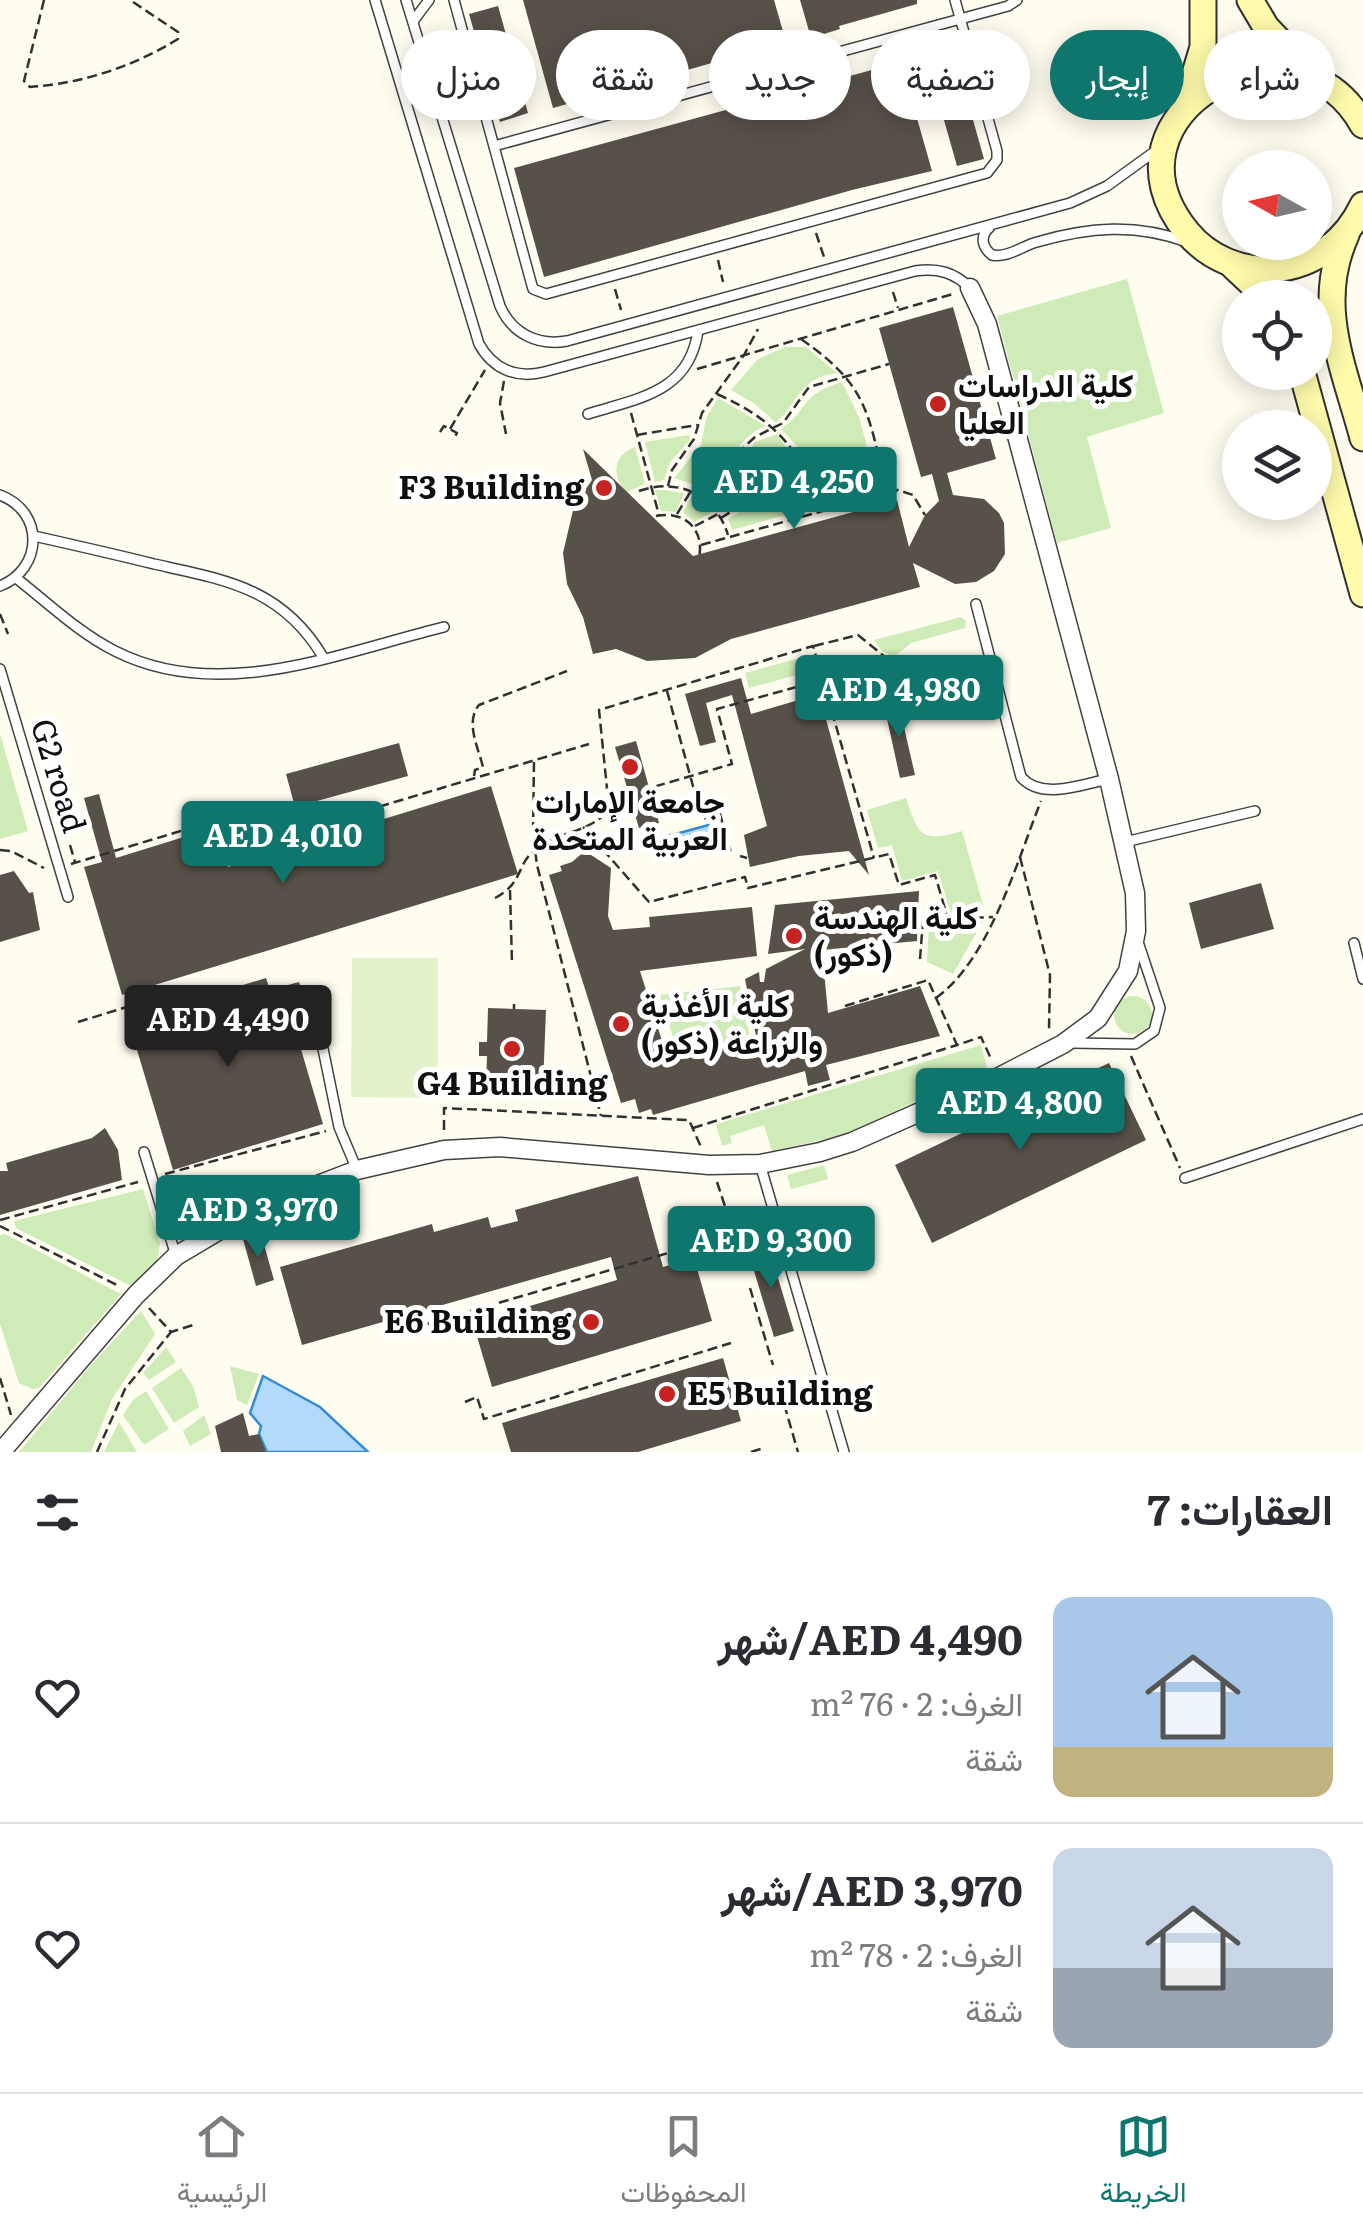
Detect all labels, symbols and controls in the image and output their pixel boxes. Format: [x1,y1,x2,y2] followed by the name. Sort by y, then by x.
[401,30,536,120] chip: منزل
[556,30,689,120] chip: شقة
[709,30,851,120] chip: جديد
[871,30,1030,120] chip: تصفية
[1050,30,1184,120] chip: إيجار
[1204,30,1335,120] chip: شراء
[1222,150,1332,260] north arrow
[1222,150,1332,520] map controls
[1222,280,1332,390] button: locate
[958,359,1134,444] place label: كلية الدراسات العليا
[927,393,949,415] marker: كلية الدراسات العليا
[1222,410,1332,520] button: layers
[680,447,908,532] pin: AED 4,250
[714,455,874,503] text: AED 4,250
[398,461,585,509] place label: F3 Building
[593,477,615,499] marker: F3 Building
[785,655,1013,740] pin: AED 4,980
[817,663,981,711] text: AED 4,980
[21,712,101,838] street label: G2 road
[619,756,641,778] marker: جامعة الإمارات العربية المتحدة
[532,775,728,860] place label: جامعة الإمارات العربية المتحدة
[169,801,397,886] pin: AED 4,010
[203,809,363,857] text: AED 4,010
[814,891,978,976] place label: كلية الهندسة (ذكور)
[783,925,805,947] marker: كلية الهندسة (ذكور)
[641,979,823,1064] place label: كلية الأغذية والزراعة (ذكور)
[114,985,342,1070] pin: AED 4,490
[147,993,309,1041] text: AED 4,490
[610,1013,632,1035] marker: كلية الأغذية والزراعة (ذكور)
[501,1038,523,1060] marker: G4 Building
[416,1057,608,1105] place label: G4 Building
[906,1068,1134,1153] pin: AED 4,800
[938,1076,1102,1124] text: AED 4,800
[144,1175,372,1260] pin: AED 3,970
[178,1183,338,1231] text: AED 3,970
[657,1206,885,1291] pin: AED 9,300
[690,1214,852,1262] text: AED 9,300
[384,1295,572,1343] place label: E6 Building
[580,1311,602,1333] marker: E6 Building
[687,1367,874,1415] place label: E5 Building
[656,1383,678,1405] marker: E5 Building
[1147,1476,1333,1538] text: العقارات: 7
[30,1485,85,1540] icon: filters
[717,1606,1023,1668] text: AED 4,490/شهر
[1133,1637,1253,1757] icon: home
[30,1670,85,1725] icon: heart
[810,1678,1023,1726] text: الغرف: 2 · 76 m²
[965,1733,1023,1781] text: شقة
[721,1857,1023,1919] text: AED 3,970/شهر
[1133,1888,1253,2008] icon: home
[30,1921,85,1976] icon: heart
[809,1929,1023,1977] text: الغرف: 2 · 78 m²
[965,1984,1023,2032] text: شقة
[177,2109,267,2217] tab: الرئيسية
[620,2109,747,2217] tab: المحفوظات
[1100,2109,1186,2217] tab: الخريطة

